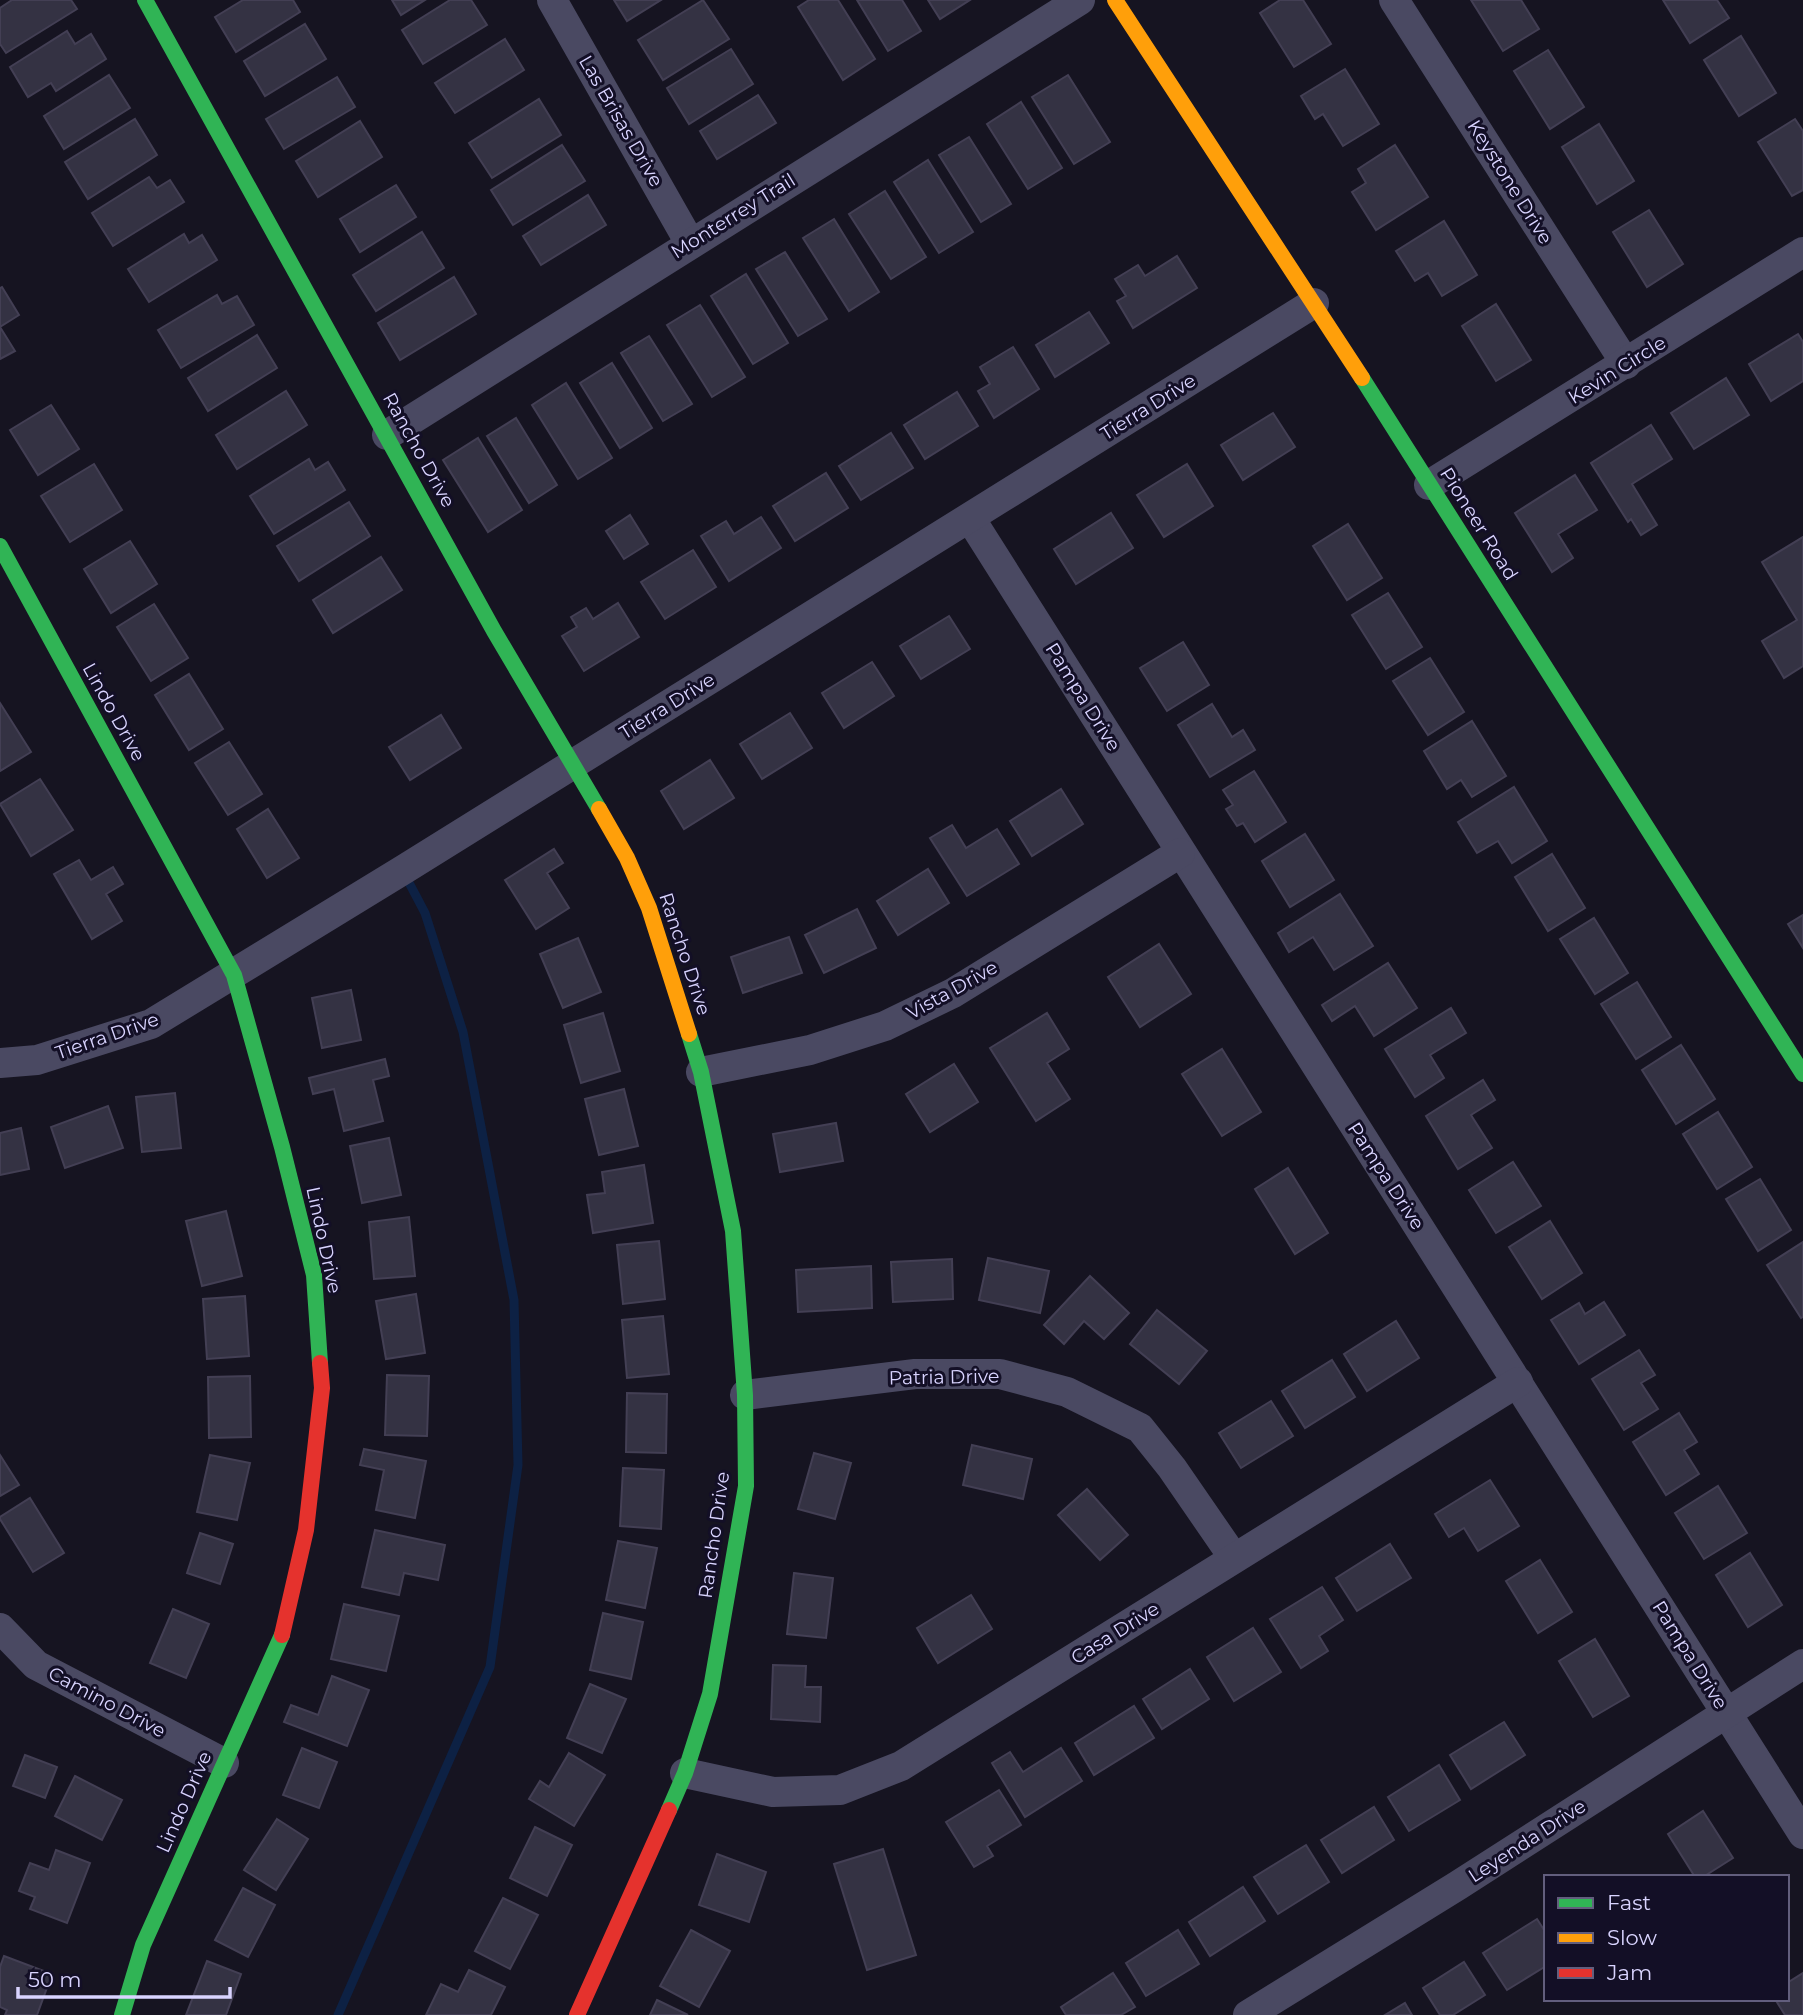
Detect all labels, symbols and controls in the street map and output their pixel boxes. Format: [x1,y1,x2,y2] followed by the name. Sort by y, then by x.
[574,51,668,191] street label: Las Brisas Drive
[1463,116,1557,248] street label: Keystone Drive
[667,169,799,263] street label: Monterrey Trail
[1564,331,1670,409] street label: Kevin Circle
[1096,369,1200,445] street label: Tierra Drive
[378,389,460,511] street label: Rancho Drive
[1435,463,1523,585] street label: Pioneer Road
[1041,639,1125,755] street label: Pampa Drive
[78,659,150,765] street label: Lindo Drive
[615,668,719,744] street label: Tierra Drive
[654,890,716,1018] street label: Rancho Drive
[902,956,1002,1024] street label: Vista Drive
[52,1008,162,1064] street label: Tierra Drive
[1343,1118,1429,1234] street label: Pampa Drive
[301,1184,347,1296] street label: Lindo Drive
[888,1365,1000,1389] street label: Patria Drive
[694,1470,734,1600] street label: Rancho Drive
[1067,1597,1163,1669] street label: Casa Drive
[1648,1597,1732,1713] street label: Pampa Drive
[45,1661,169,1743] street label: Camino Drive
[151,1748,217,1856] street label: Lindo Drive
[1464,1794,1590,1888] street label: Leyenda Drive
[1544,1875,1789,2001] legend
[1607,1890,1651,1915] text: Fast
[1607,1925,1657,1950] text: Slow
[18,1955,229,1999] scale bar
[1606,1960,1652,1985] text: Jam
[28,1967,82,1992] text: 50 m

